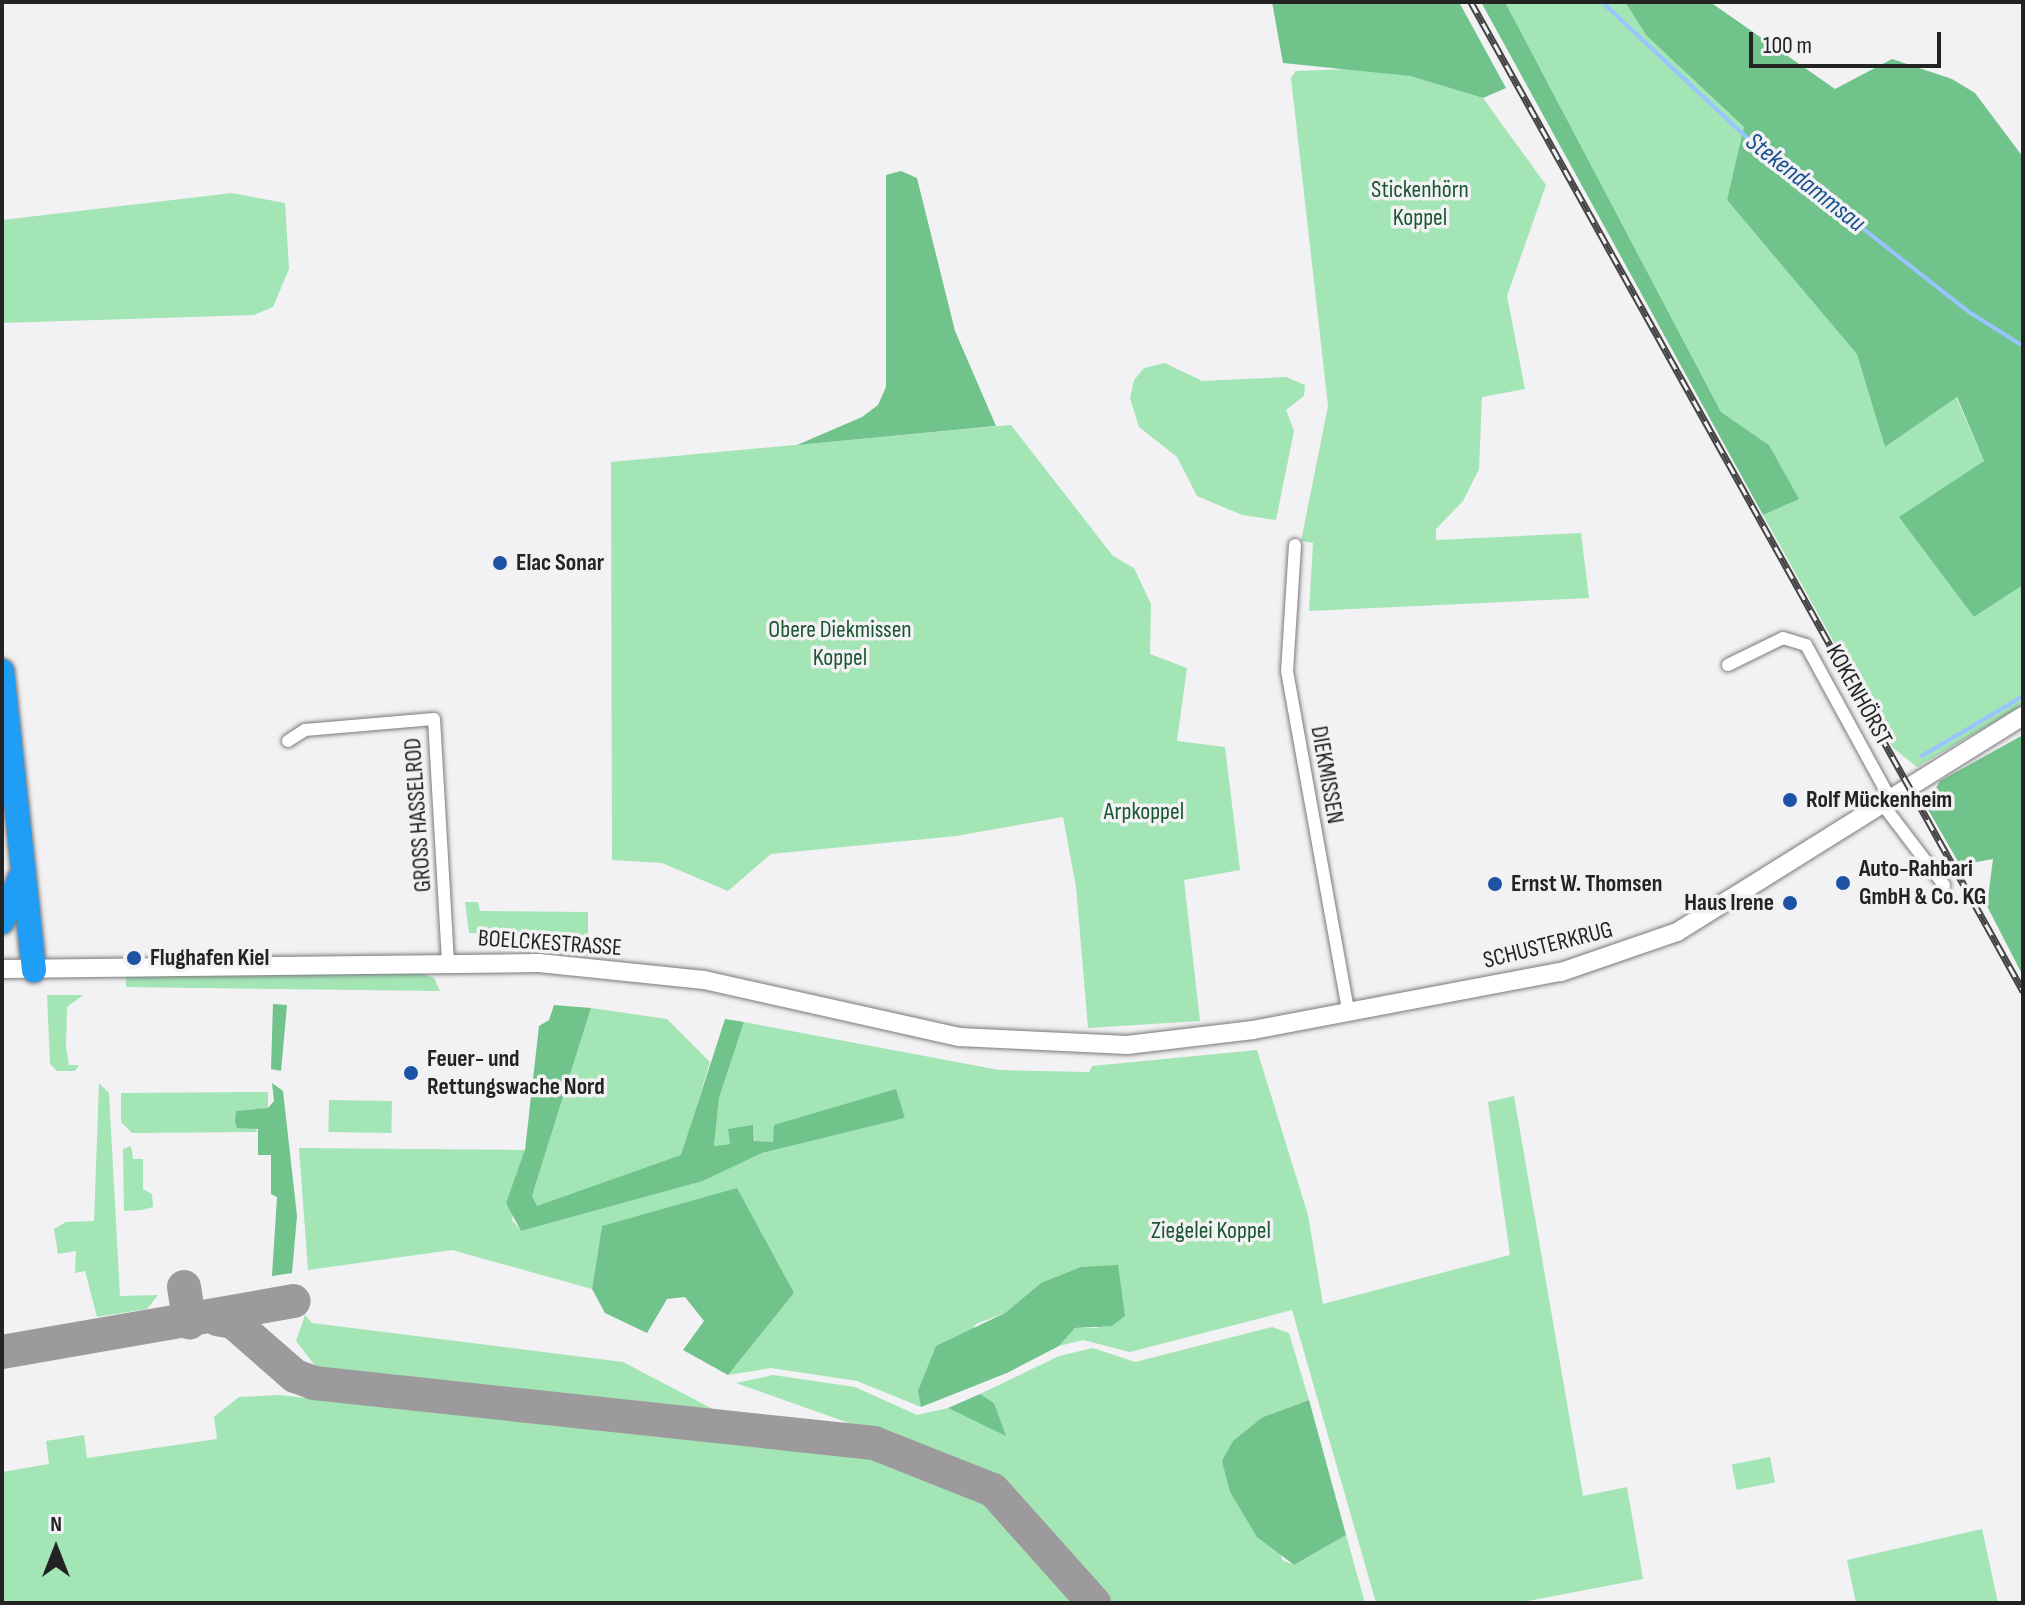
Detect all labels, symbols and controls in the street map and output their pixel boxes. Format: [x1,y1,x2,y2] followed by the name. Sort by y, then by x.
[1753,16,1945,66] scale bar
[1763,31,1812,60] text: 100 m
[1739,127,1871,239] water label: Stekendammsau
[1371,176,1469,232] park label: Stickenhörn Koppel
[516,549,604,577] place label: Elac Sonar
[491,554,509,572] marker: Elac Sonar
[768,616,912,672] park label: Obere Diekmissen Koppel
[1820,640,1898,750] street label: KOKENHÖRST
[1304,724,1350,826] street label: DIEKMISSEN
[398,737,438,893] street label: GROSS HASSELROD
[1806,786,1952,814] place label: Rolf Mückenheim
[1781,791,1799,809] marker: Rolf Mückenheim
[1104,798,1184,826] park label: Arpkoppel
[1859,855,1986,911] place label: Auto-Rahbari GmbH & Co. KG
[1511,870,1662,898] place label: Ernst W. Thomsen
[1834,874,1852,892] marker: Auto-Rahbari GmbH & Co. KG
[1486,875,1504,893] marker: Ernst W. Thomsen
[1684,889,1774,917] place label: Haus Irene
[1781,894,1799,912] marker: Haus Irene
[1480,915,1616,975] street label: SCHUSTERKRUG
[477,924,623,962] street label: BOELCKESTRASSE
[150,944,269,972] place label: Flughafen Kiel
[125,949,143,967] marker: Flughafen Kiel
[427,1045,605,1101] place label: Feuer- und Rettungswache Nord
[402,1064,420,1082] marker: Feuer- und Rettungswache Nord
[1151,1217,1271,1245] park label: Ziegelei Koppel
[16,1509,96,1589] north arrow
[50,1511,62,1538] text: N

